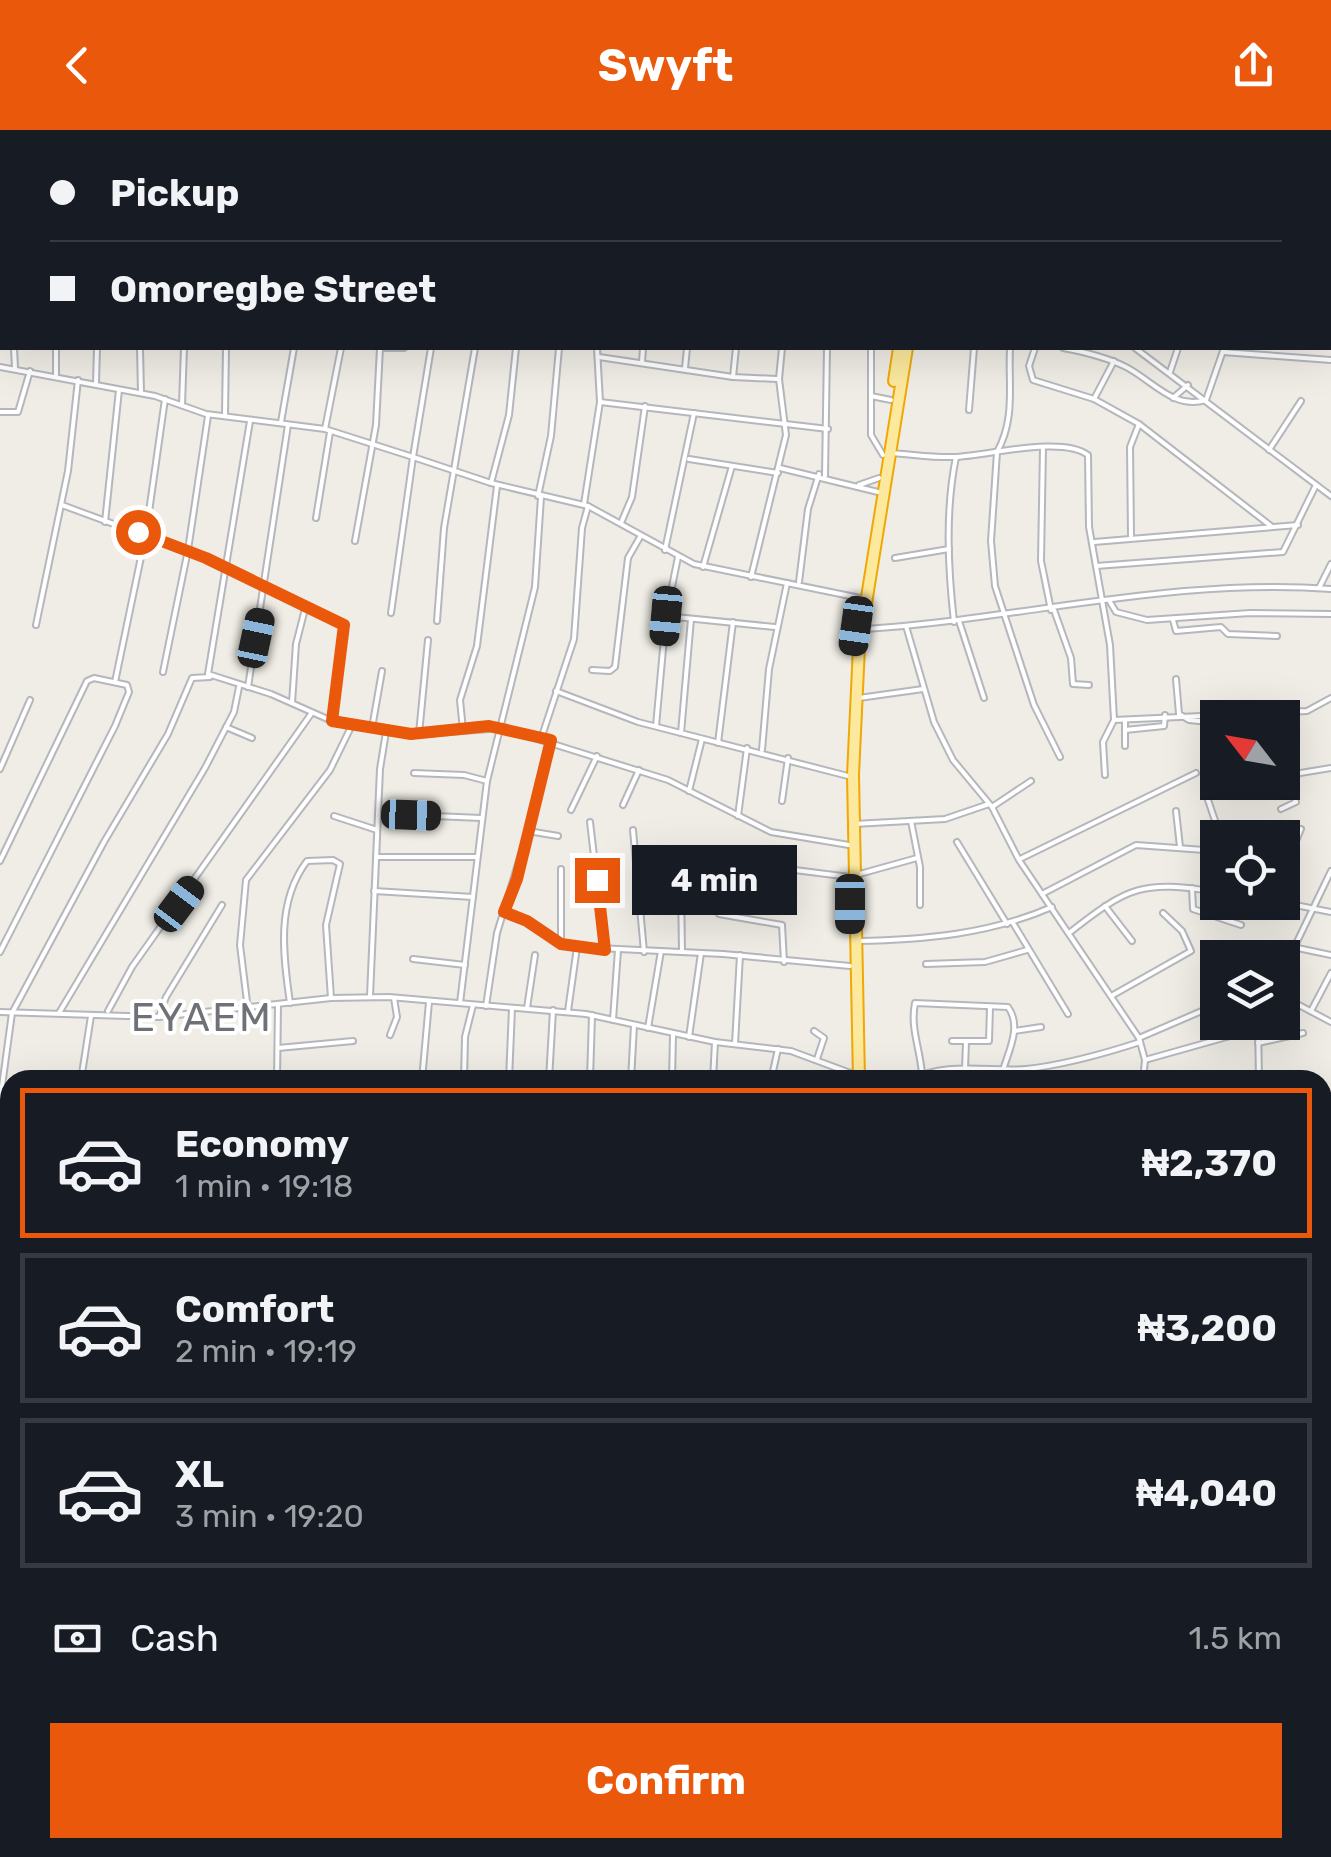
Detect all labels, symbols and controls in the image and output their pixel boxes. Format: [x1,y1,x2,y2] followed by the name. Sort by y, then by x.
[50,38,105,93] icon: back
[1226,38,1281,93] icon: share
[598,39,733,92] text: Swyft
[110,170,239,216] text: Pickup
[110,266,436,312] text: Omoregbe Street
[116,510,161,555] route start
[648,585,684,647] car
[837,594,875,658] car
[235,606,277,670] car
[1200,700,1300,800] north arrow
[1200,700,1300,1040] map controls
[380,799,442,831] car
[1200,820,1300,920] button: locate
[632,845,797,915] callout: 4 min
[575,858,620,903] route end
[671,861,758,899] text: 4 min
[149,871,209,937] car
[835,874,865,934] car
[1200,940,1300,1040] button: layers
[131,994,273,1041] district label: EYAEM
[55,1118,145,1208] icon: car
[175,1121,349,1167] text: Economy
[1142,1140,1277,1186] text: ₦2,370
[175,1167,353,1205] text: 1 min · 19:18
[55,1283,145,1373] icon: car
[175,1286,334,1332] text: Comfort
[1138,1305,1277,1351] text: ₦3,200
[175,1332,357,1370] text: 2 min · 19:19
[55,1448,145,1538] icon: car
[175,1451,224,1497] text: XL
[1136,1470,1277,1516] text: ₦4,040
[175,1497,364,1535] text: 3 min · 19:20
[50,1611,105,1666] icon: cash
[130,1615,219,1661] text: Cash
[1188,1619,1282,1657] text: 1.5 km
[50,1723,1282,1838] button: Confirm

